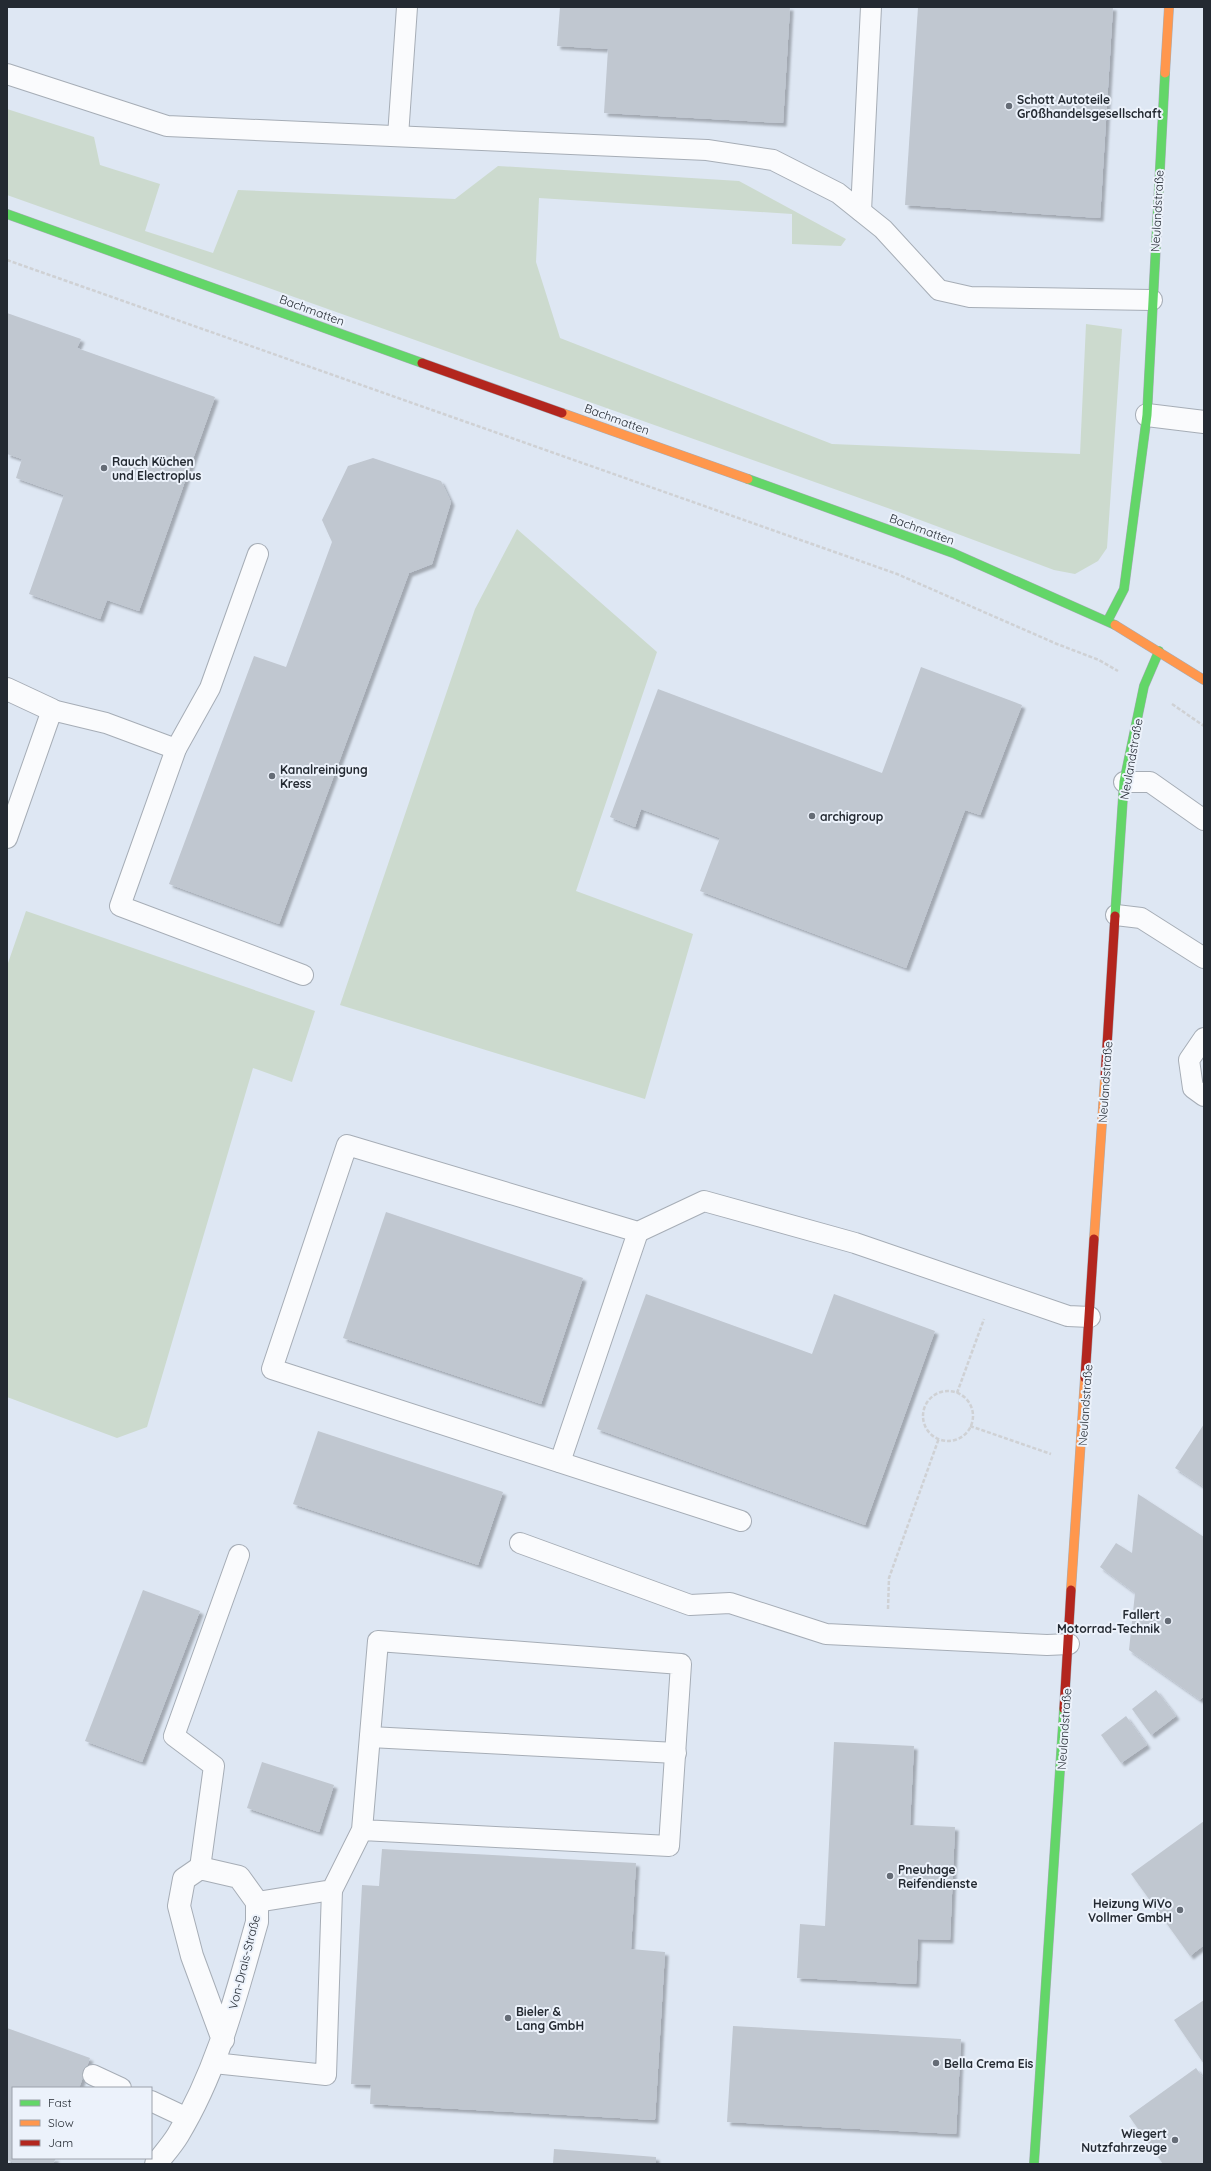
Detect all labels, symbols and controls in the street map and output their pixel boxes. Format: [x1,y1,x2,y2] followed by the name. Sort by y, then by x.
[1017,92,1162,121] place label: Schott Autoteile Gr0ßhandelsgesellschaft
[1004,101,1014,111] marker: Schott Autoteile Gr0ßhandelsgesellschaft
[1147,169,1167,252] street label: Neulandstraße
[277,291,347,329] street label: Bachmatten
[582,400,652,438] street label: Bachmatten
[112,454,201,483] place label: Rauch Küchen und Electroplus
[99,463,109,473] marker: Rauch Küchen und Electroplus
[887,510,957,548] street label: Bachmatten
[1116,717,1146,801] street label: Neulandstraße
[280,762,368,791] place label: Kanalreinigung Kress
[267,771,277,781] marker: Kanalreinigung Kress
[820,809,884,824] place label: archigroup
[807,811,817,821] marker: archigroup
[1095,1040,1115,1123] street label: Neulandstraße
[1075,1363,1095,1446] street label: Neulandstraße
[1057,1607,1160,1636] place label: Fallert Motorrad-Technik
[1163,1616,1173,1626] marker: Fallert Motorrad-Technik
[1054,1687,1074,1770] street label: Neulandstraße
[898,1862,978,1891] place label: Pneuhage Reifendienste
[885,1871,895,1881] marker: Pneuhage Reifendienste
[1088,1896,1173,1925] place label: Heizung WiVo Vollmer GmbH
[1175,1905,1185,1915] marker: Heizung WiVo Vollmer GmbH
[225,1913,263,2011] street label: Von-Drais-Straße
[516,2004,584,2033] place label: Bieler & Lang GmbH
[503,2013,513,2023] marker: Bieler & Lang GmbH
[944,2056,1034,2071] place label: Bella Crema Eis
[931,2058,941,2068] marker: Bella Crema Eis
[12,2087,152,2159] legend
[48,2095,72,2110] text: Fast
[48,2115,74,2130] text: Slow
[1081,2126,1167,2155] place label: Wiegert Nutzfahrzeuge
[48,2135,73,2150] text: Jam
[1170,2135,1180,2145] marker: Wiegert Nutzfahrzeuge

